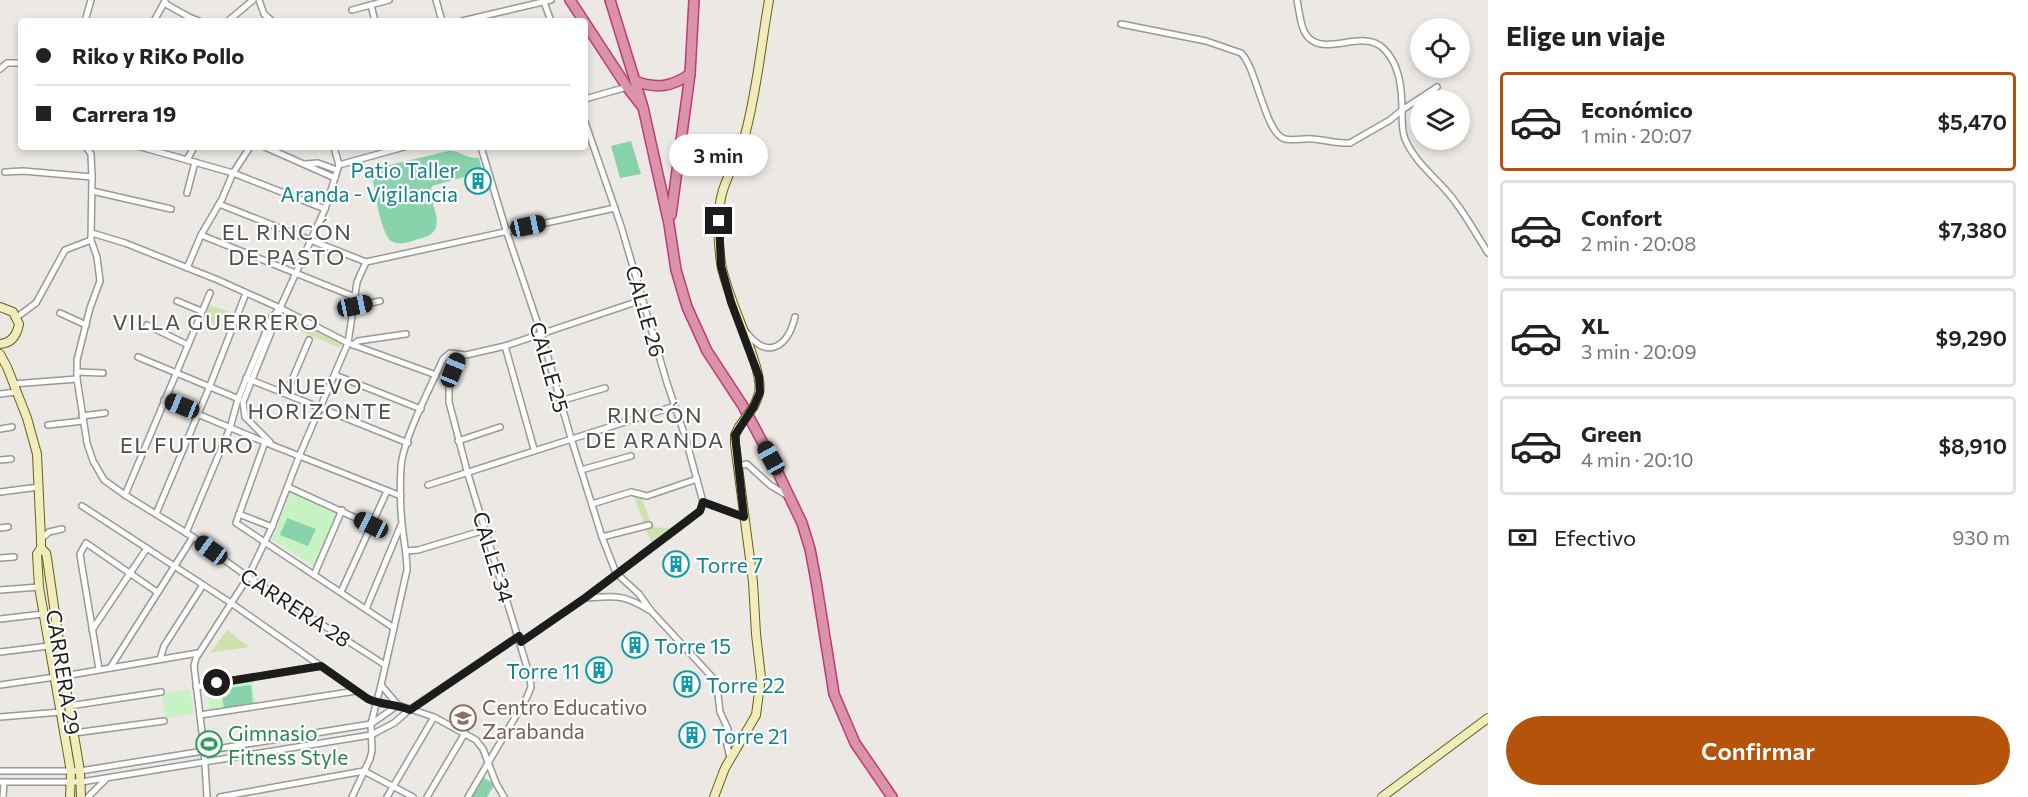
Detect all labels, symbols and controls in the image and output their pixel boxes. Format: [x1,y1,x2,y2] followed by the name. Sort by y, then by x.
[1410,18,1470,150] map controls
[1410,18,1470,78] button: locate
[1506,19,1665,52] text: Elige un viaje
[72,42,244,69] text: Riko y RiKo Pollo
[1410,90,1470,150] button: layers
[1509,95,1563,149] icon: car
[1581,96,1693,123] text: Económico
[72,100,176,127] text: Carrera 19
[1938,108,2007,135] text: $5,470
[1581,123,1692,147] text: 1 min · 20:07
[670,134,768,176] callout: 3 min
[694,143,743,167] text: 3 min
[281,157,458,206] place label: Patio Taller Aranda - Vigilancia
[463,166,493,196] building icon: Patio Taller Aranda - Vigilancia
[1509,203,1563,257] icon: car
[1581,204,1662,231] text: Confort
[705,207,732,234] route end
[509,213,547,239] car
[1938,216,2007,243] text: $7,380
[222,218,352,270] district label: EL RINCÓN DE PASTO
[1581,231,1696,255] text: 2 min · 20:08
[621,262,671,360] street label: CALLE 26
[336,293,374,319] car
[113,308,320,335] district label: VILLA GUERRERO
[1509,311,1563,365] icon: car
[1581,312,1609,339] text: XL
[525,319,575,415] street label: CALLE 25
[1936,324,2007,351] text: $9,290
[1581,339,1697,363] text: 3 min · 20:09
[438,350,468,390] car
[247,372,393,424] district label: NUEVO HORIZONTE
[162,391,202,421] car
[585,401,725,453] district label: RINCÓN DE ARANDA
[1509,419,1563,473] icon: car
[1581,420,1642,447] text: Green
[120,431,254,458] district label: EL FUTURO
[1938,432,2007,459] text: $8,910
[754,438,788,478] car
[1581,447,1694,471] text: 4 min · 20:10
[468,508,520,606] street label: CALLE 34
[351,509,391,541] car
[1506,521,1539,554] icon: cash
[1554,524,1636,551] text: Efectivo
[1952,525,2010,549] text: 930 m
[191,532,231,568] car
[661,549,691,579] building icon: Torre 7
[696,552,763,577] place label: Torre 7
[236,562,356,652] street label: CARRERA 28
[42,608,86,736] street label: CARRERA 29
[620,630,650,660] building icon: Torre 15
[654,633,731,658] place label: Torre 15
[584,655,614,685] building icon: Torre 11
[506,658,580,683] place label: Torre 11
[203,669,230,696] route start
[672,669,702,699] building icon: Torre 22
[706,672,785,697] place label: Torre 22
[482,694,647,743] place label: Centro Educativo Zarabanda
[448,703,478,733] school or university icon: Centro Educativo Zarabanda
[1506,716,2010,785] button: Confirmar
[228,720,348,769] place label: Gimnasio Fitness Style
[677,720,707,750] building icon: Torre 21
[712,723,789,748] place label: Torre 21
[194,729,224,759] sports icon: Gimnasio Fitness Style

